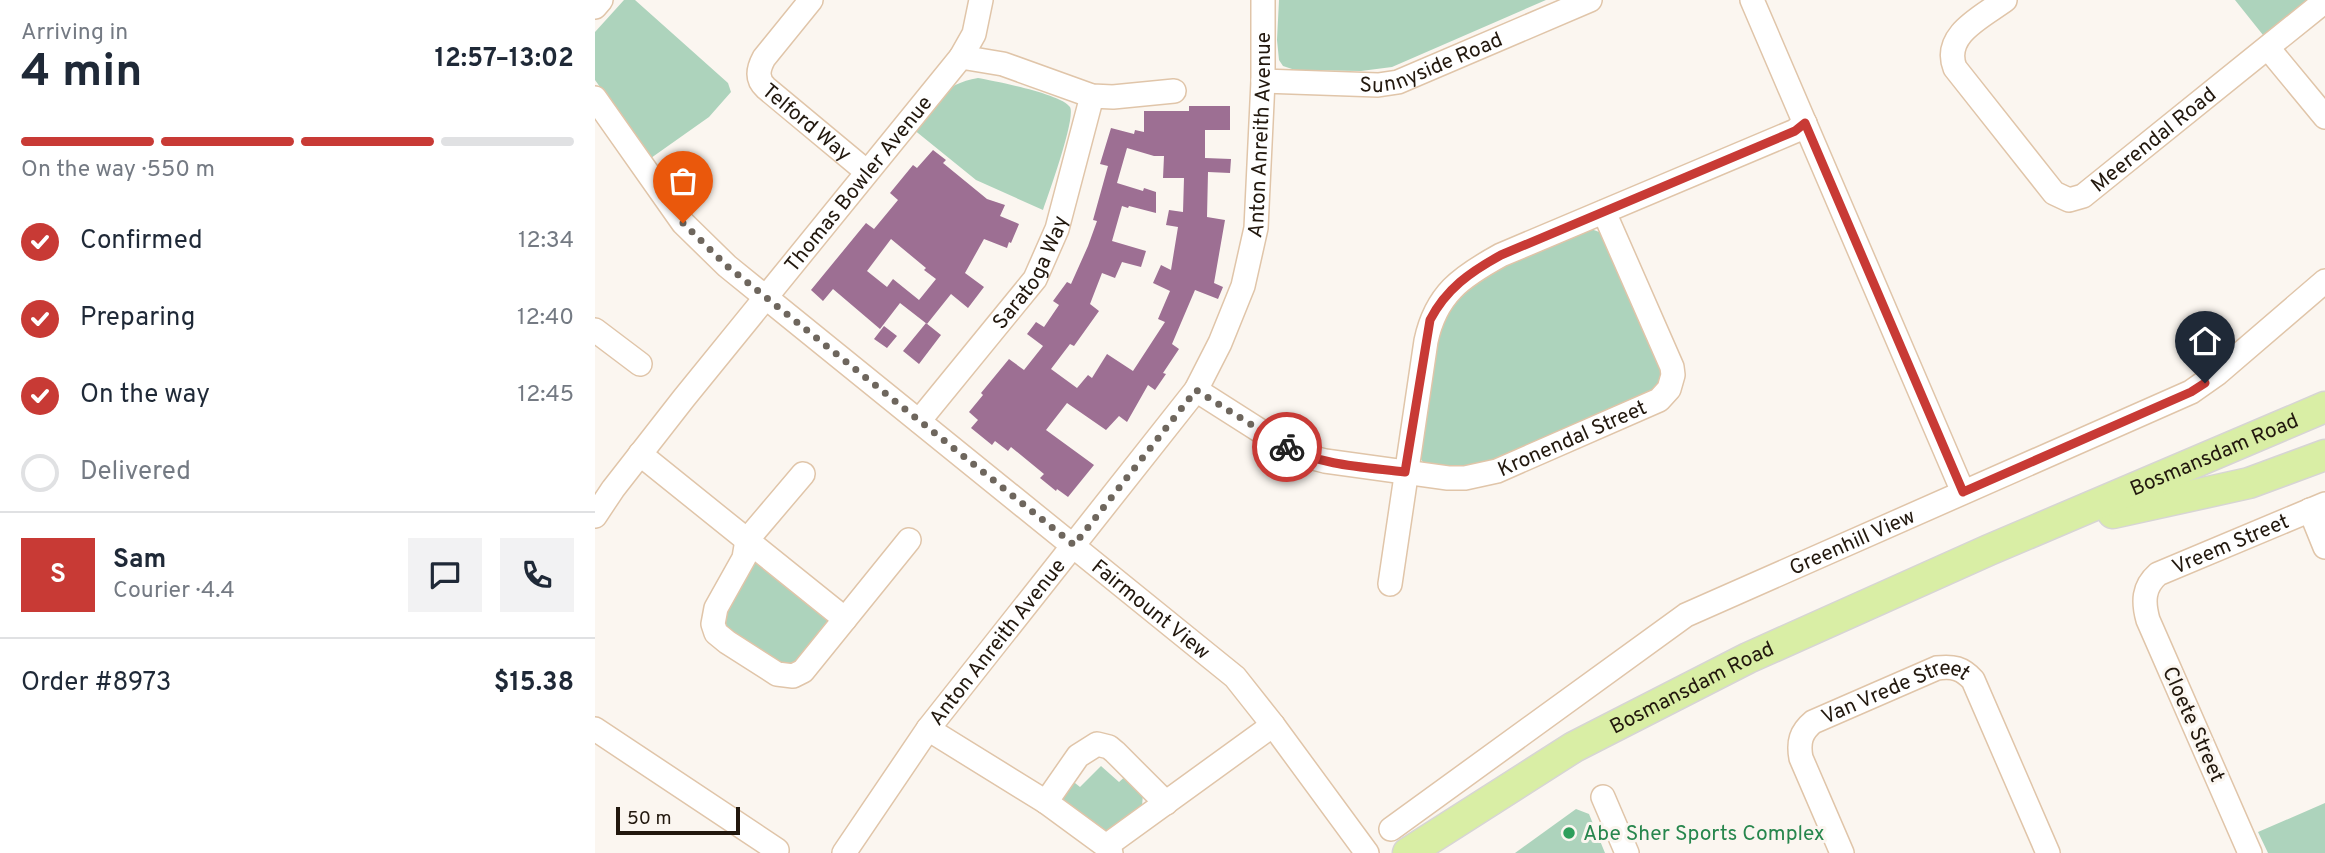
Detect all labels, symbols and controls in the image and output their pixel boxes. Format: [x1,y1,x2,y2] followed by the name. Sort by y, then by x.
[21,19,128,48] text: Arriving in
[1359,27,1507,100] street label: Sunnyside Road
[1242,32,1278,240] street label: Anton Anreith Avenue
[435,43,574,76] text: 12:57–13:02
[21,44,143,103] text: 4 min
[756,78,856,168] street label: Telford Way
[2086,82,2222,199] street label: Meerendal Road
[779,91,939,278] street label: Thomas Bowler Avenue
[653,151,713,223] pin
[21,156,215,185] text: On the way · 550 m
[664,162,702,200] icon: bag
[987,213,1075,336] street label: Saratoga Way
[21,223,59,261] icon: check
[80,225,203,258] text: Confirmed
[518,227,574,256] text: 12:34
[21,300,59,338] icon: check
[80,302,195,335] text: Preparing
[517,304,574,333] text: 12:40
[2175,311,2235,383] pin
[2186,322,2224,360] icon: home
[21,377,59,415] icon: check
[80,379,210,412] text: On the way
[518,381,574,410] text: 12:45
[1494,395,1651,484] street label: Kronendal Street
[2126,408,2303,503] street label: Bosmansdam Road
[1252,412,1322,482] courier
[1268,428,1306,466] icon: bike
[80,456,191,489] text: Delivered
[1786,503,1920,583] street label: Greenhill View
[2168,509,2293,582] street label: Vreem Street
[408,538,482,612] button: chat
[500,538,574,612] button: phone
[113,544,166,577] text: Sam
[924,554,1072,732] street label: Anton Anreith Avenue
[1085,554,1215,666] street label: Fairmount View
[50,559,66,592] text: S
[113,577,235,606] text: Courier · 4.4
[1606,636,1779,741] street label: Bosmansdam Road
[1818,655,1975,732] street label: Van Vrede Street
[2155,662,2230,787] street label: Cloete Street
[21,667,171,700] text: Order #8973
[494,667,574,700] text: $15.38
[616,804,740,836] scale bar
[627,807,672,831] text: 50 m
[1583,821,1825,848] place label: Abe Sher Sports Complex
[1561,825,1577,841] marker: Abe Sher Sports Complex

